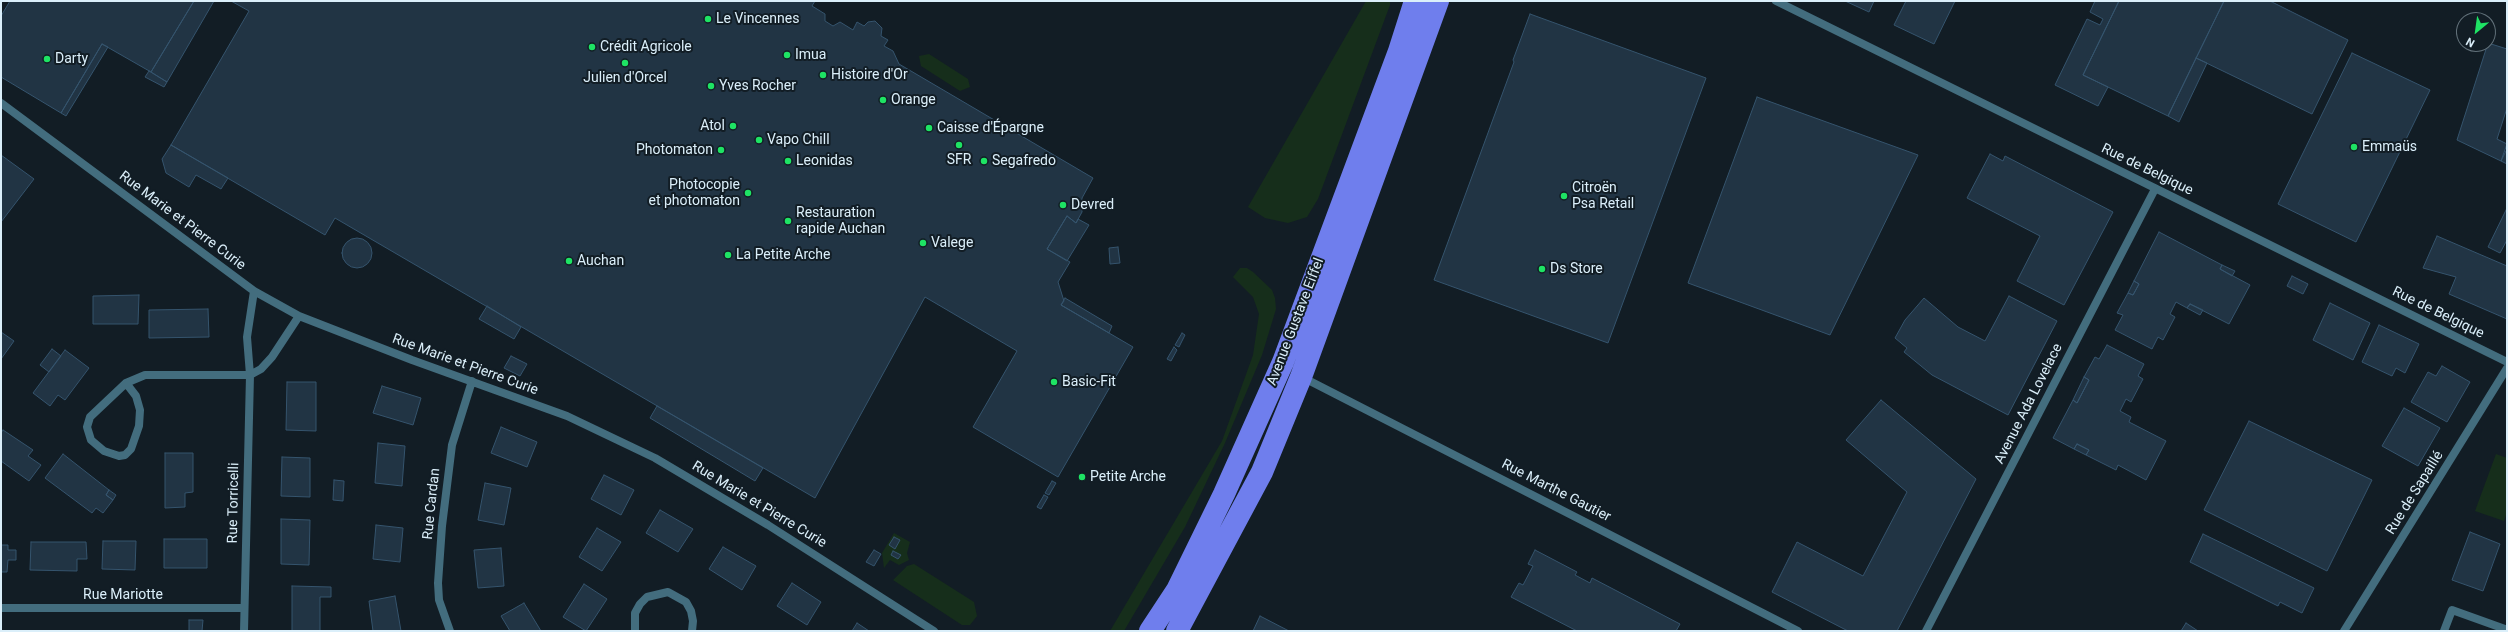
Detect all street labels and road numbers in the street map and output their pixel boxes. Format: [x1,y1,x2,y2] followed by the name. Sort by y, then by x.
[2098,141,2196,199] street label: Rue de Belgique
[115,168,249,274] street label: Rue Marie et Pierre Curie
[1264,256,1328,388] street label: Avenue Gustave Eiffel
[2389,284,2487,342] street label: Rue de Belgique
[390,331,540,399] street label: Rue Marie et Pierre Curie
[1991,341,2067,467] street label: Avenue Ada Lovelace
[2383,448,2447,538] street label: Rue de Sapaillé
[1499,456,1613,526] street label: Rue Marthe Gautier
[689,458,829,552] street label: Rue Marie et Pierre Curie
[225,462,243,544] street label: Rue Torricelli
[420,467,444,541] street label: Rue Cardan
[83,587,163,603] street label: Rue Mariotte

